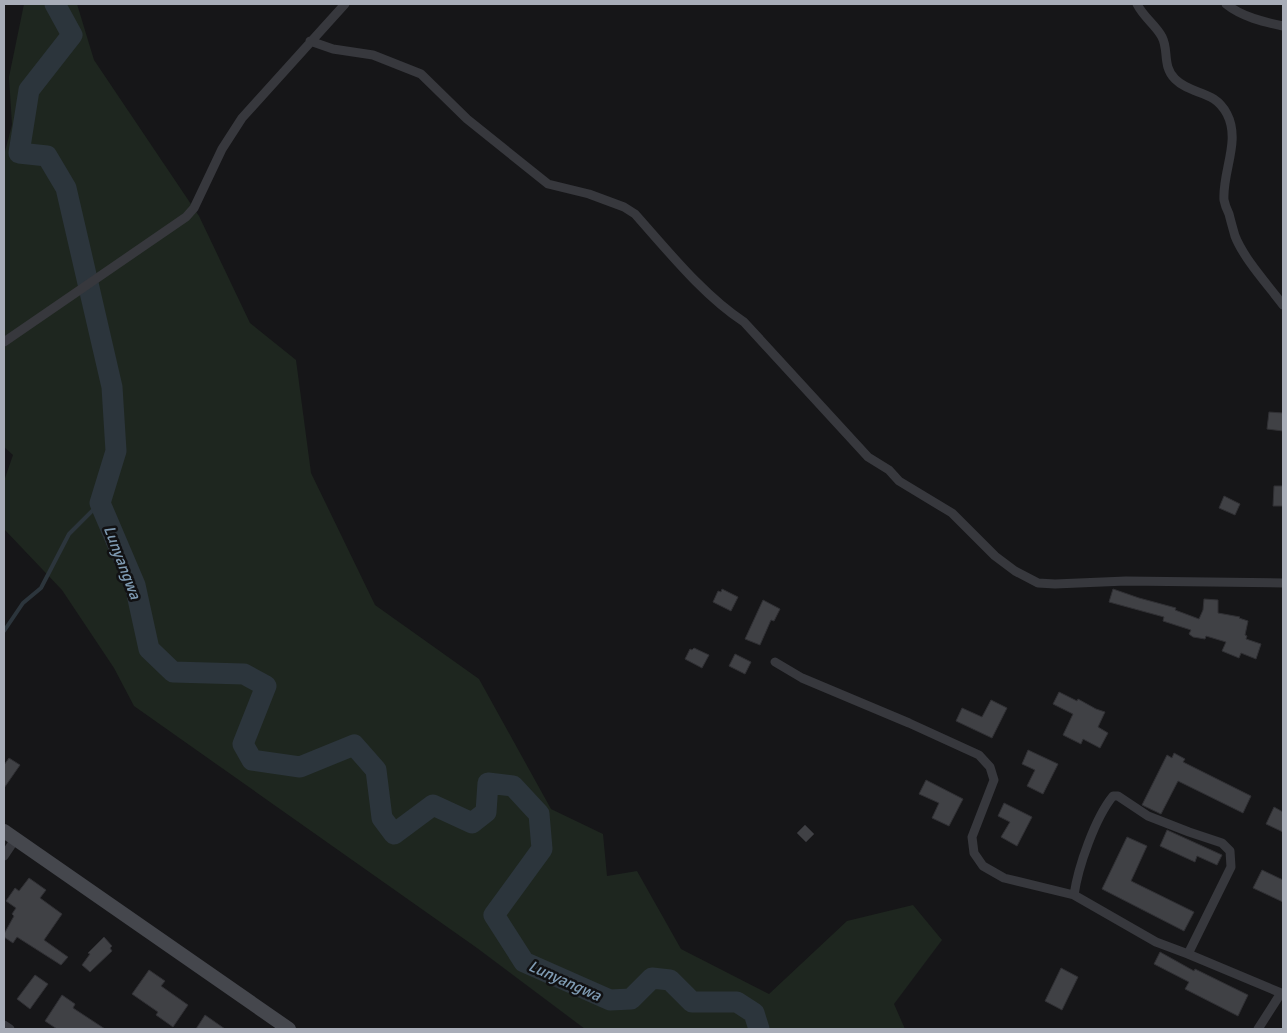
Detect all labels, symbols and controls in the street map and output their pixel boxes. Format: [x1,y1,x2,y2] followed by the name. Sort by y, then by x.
[99,523,146,603] water label: Lunyangwa
[525,956,605,1006] water label: Lunyangwa

